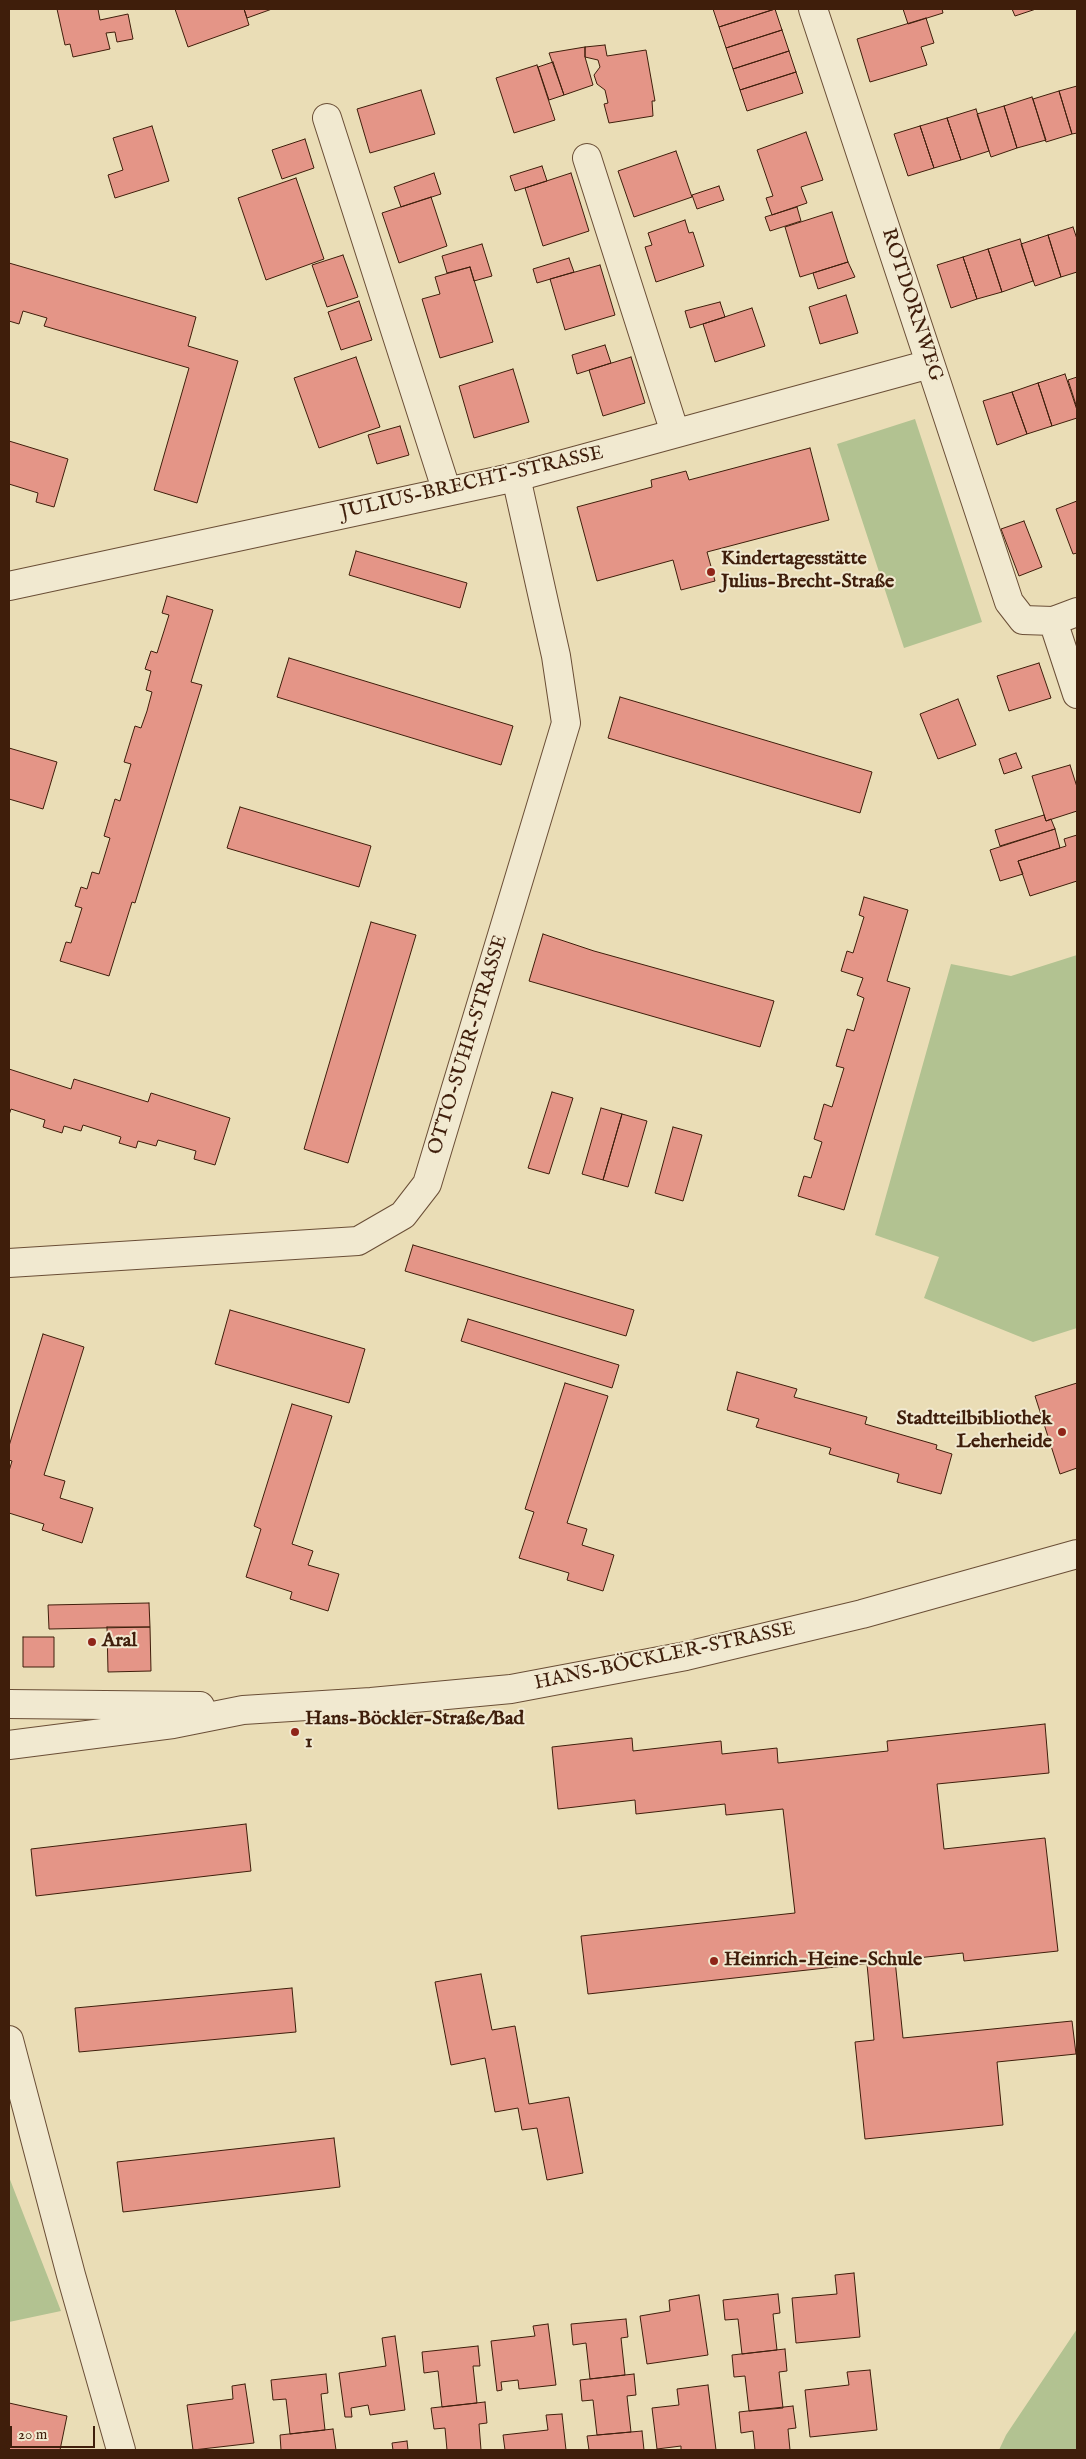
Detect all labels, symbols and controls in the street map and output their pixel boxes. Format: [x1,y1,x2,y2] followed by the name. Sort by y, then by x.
[875,225,947,385] street label: ROTDORNWEG
[338,442,606,526] street label: JULIUS-BRECHT-STRASSE
[721,548,894,595] place label: Kindertagesstätte Julius-Brecht-Straße
[705,566,717,578] marker: Kindertagesstätte Julius-Brecht-Straße
[424,932,514,1158] street label: OTTO-SUHR-STRASSE
[897,1408,1052,1455] place label: Stadtteilbibliothek Leherheide
[1056,1426,1068,1438] marker: Stadtteilbibliothek Leherheide
[532,1618,798,1696] street label: HANS-BÖCKLER-STRASSE
[102,1630,137,1654] place label: Aral
[86,1636,98,1648] marker: Aral
[305,1708,524,1755] place label: Hans-Böckler-Straße/Bad 1
[289,1726,301,1738] marker: Hans-Böckler-Straße/Bad 1
[724,1949,922,1973] place label: Heinrich-Heine-Schule
[708,1955,720,1967] marker: Heinrich-Heine-Schule
[12,2416,98,2448] scale bar
[18,2425,47,2444] text: 20 m

